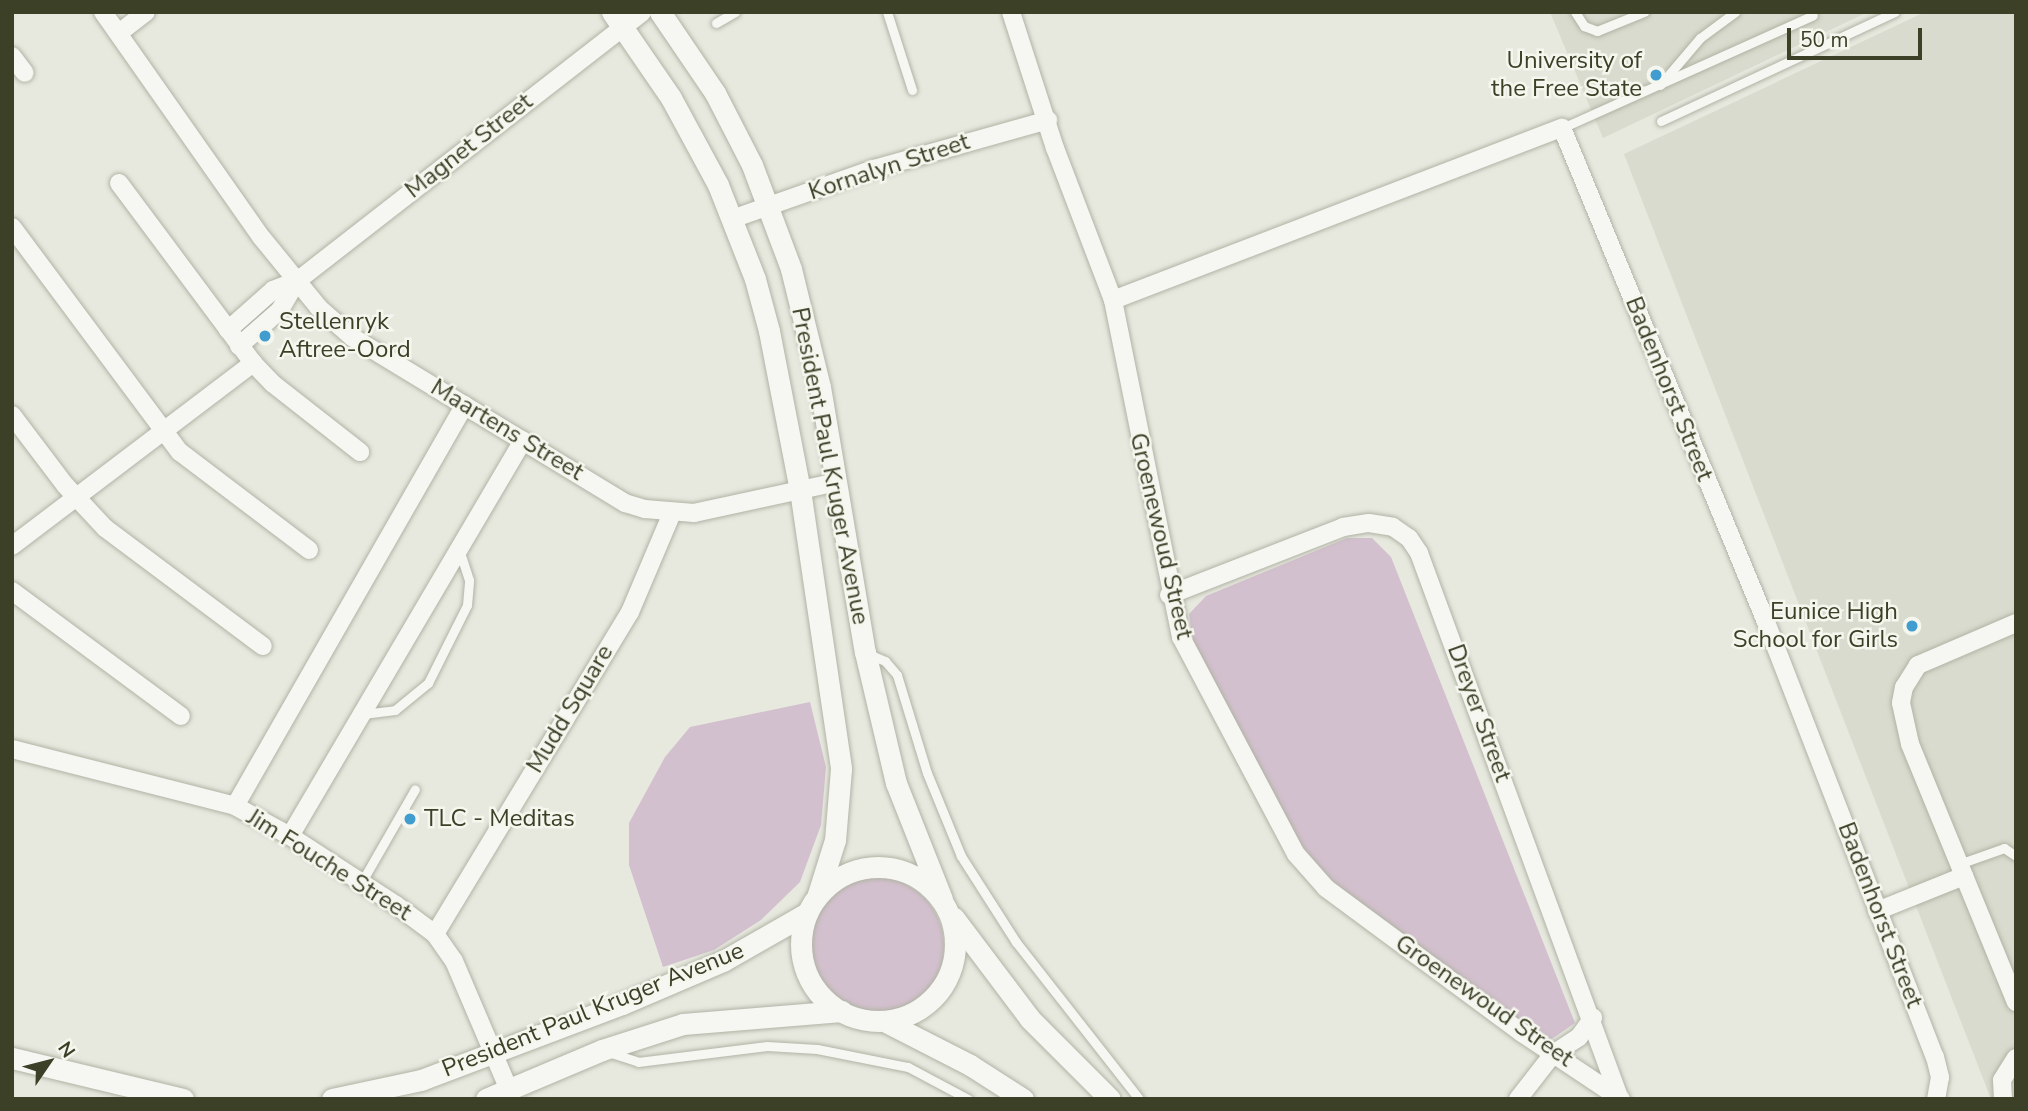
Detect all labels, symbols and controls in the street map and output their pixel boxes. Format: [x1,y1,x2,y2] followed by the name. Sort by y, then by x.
[1790,14,1925,58] scale bar
[1800,26,1849,54] text: 50 m
[1491,47,1642,103] place label: University of the Free State
[1648,67,1664,83] marker: University of the Free State
[400,87,538,205] street label: Magnet Street
[805,127,973,207] street label: Kornalyn Street
[1619,293,1719,485] street label: Badenhorst Street
[785,305,875,627] street label: President Paul Kruger Avenue
[279,308,411,364] place label: Stellenryk Aftree-Oord
[257,328,273,344] marker: Stellenryk Aftree-Oord
[425,373,589,487] street label: Maartens Street
[1123,430,1199,642] street label: Groenewoud Street
[1733,598,1898,654] place label: Eunice High School for Girls
[1904,618,1920,634] marker: Eunice High School for Girls
[521,640,619,778] street label: Mudd Square
[1441,640,1517,786] street label: Dreyer Street
[241,803,417,927] street label: Jim Fouche Street
[424,805,575,833] place label: TLC - Meditas
[402,811,418,827] marker: TLC - Meditas
[1831,818,1929,1012] street label: Badenhorst Street
[1389,929,1579,1073] street label: Groenewoud Street
[438,936,748,1084] street label: President Paul Kruger Avenue
[14,1027,84,1097] north arrow
[51,1037,81,1063] text: N

